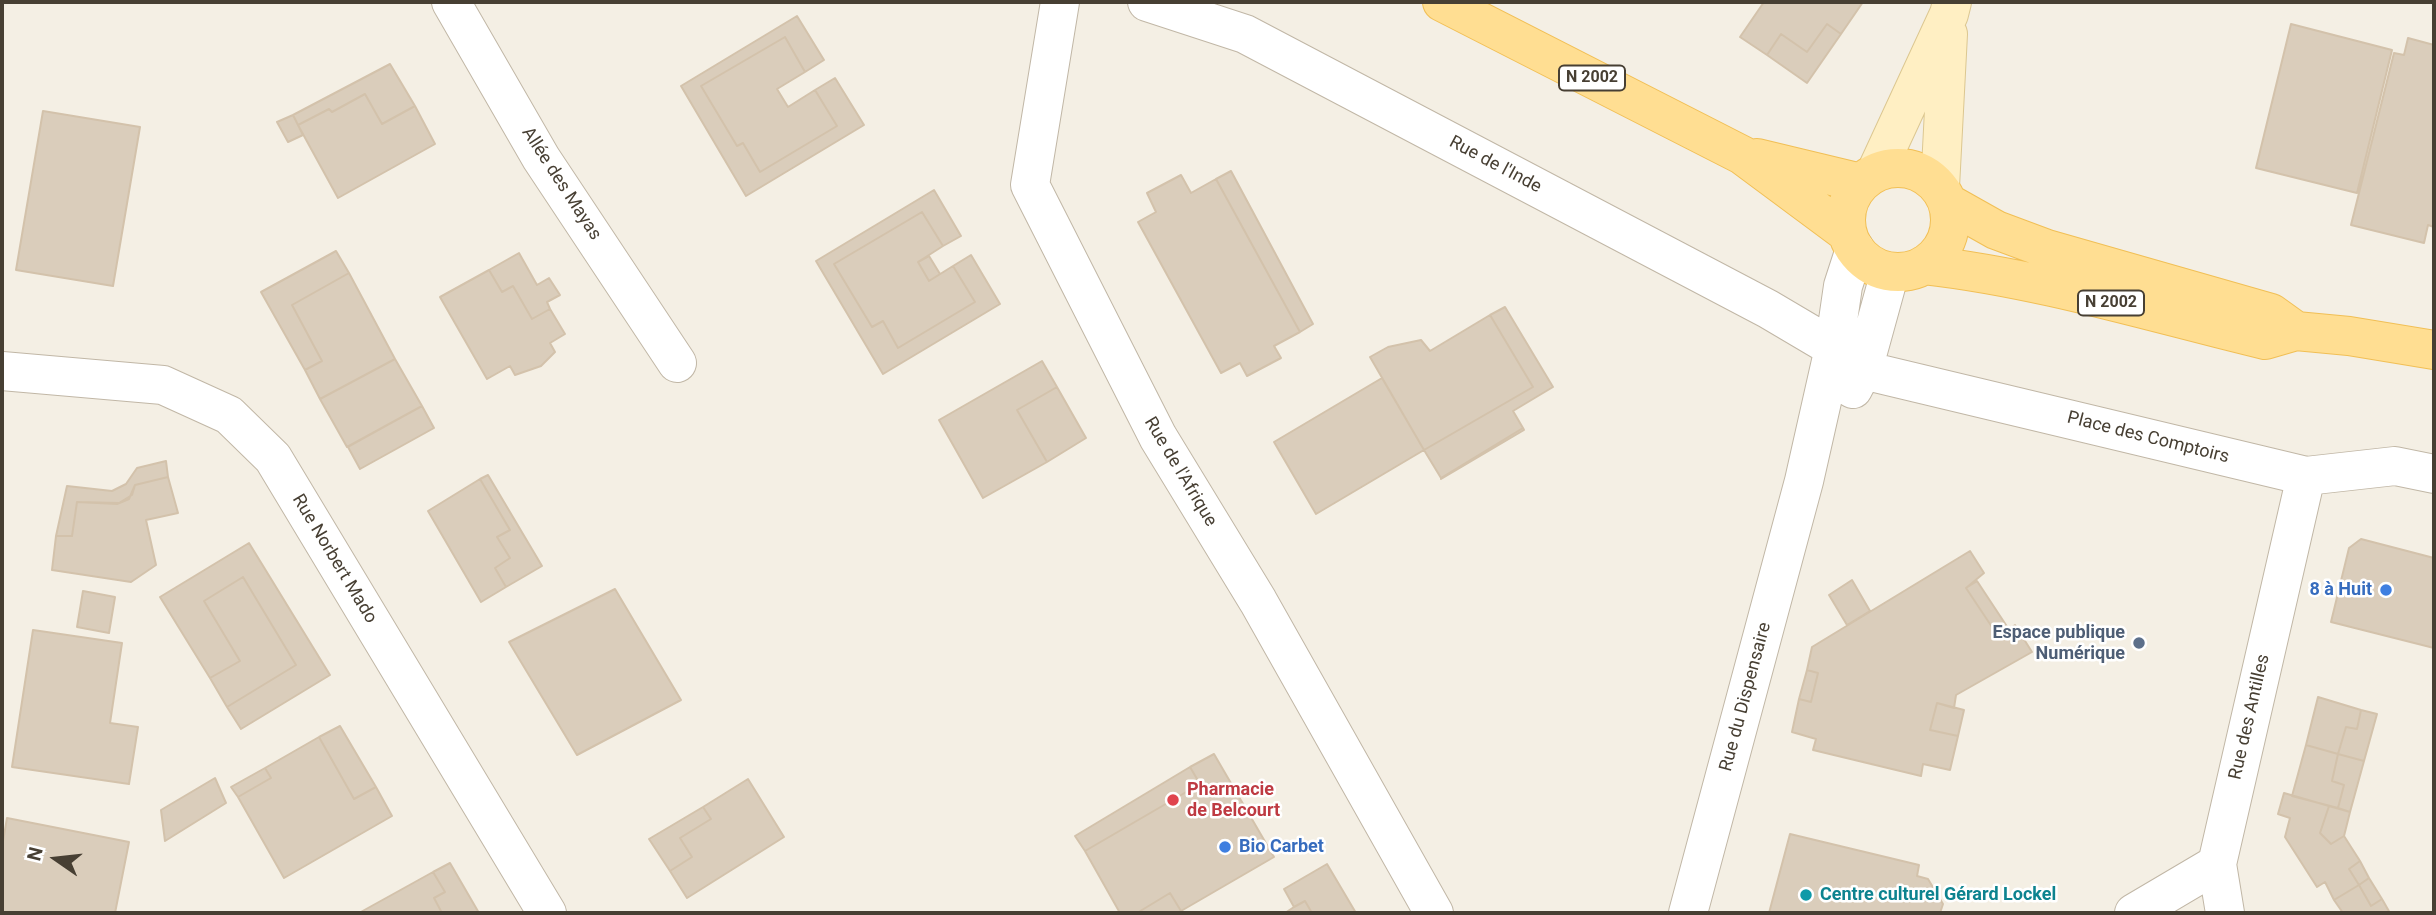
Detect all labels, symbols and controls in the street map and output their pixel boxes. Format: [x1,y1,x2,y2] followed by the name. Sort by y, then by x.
[1559,66,1625,90] road number: N 2002
[516,123,606,245] street label: Allée des Mayas
[1445,132,1545,198] street label: Rue de l'Inde
[2078,290,2144,316] road number: N 2002
[2065,407,2231,469] street label: Place des Comptoirs
[1139,413,1221,531] street label: Rue de l'Afrique
[287,491,381,627] street label: Rue Norbert Mado
[2309,579,2372,601] place label: 8 à Huit
[2378,582,2394,598] marker: 8 à Huit
[1716,620,1776,774] street label: Rue du Dispensaire
[1992,622,2125,664] place label: Espace publique Numérique
[2131,635,2147,651] marker: Espace publique Numérique
[2225,652,2275,782] street label: Rue des Antilles
[1187,779,1280,822] place label: Pharmacie de Belcourt
[1165,792,1181,808] marker: Pharmacie de Belcourt
[21,824,91,894] north arrow
[1239,836,1324,858] place label: Bio Carbet
[1217,839,1233,855] marker: Bio Carbet
[22,845,48,863] text: N
[1820,884,2056,906] place label: Centre culturel Gérard Lockel
[1798,887,1814,903] marker: Centre culturel Gérard Lockel

